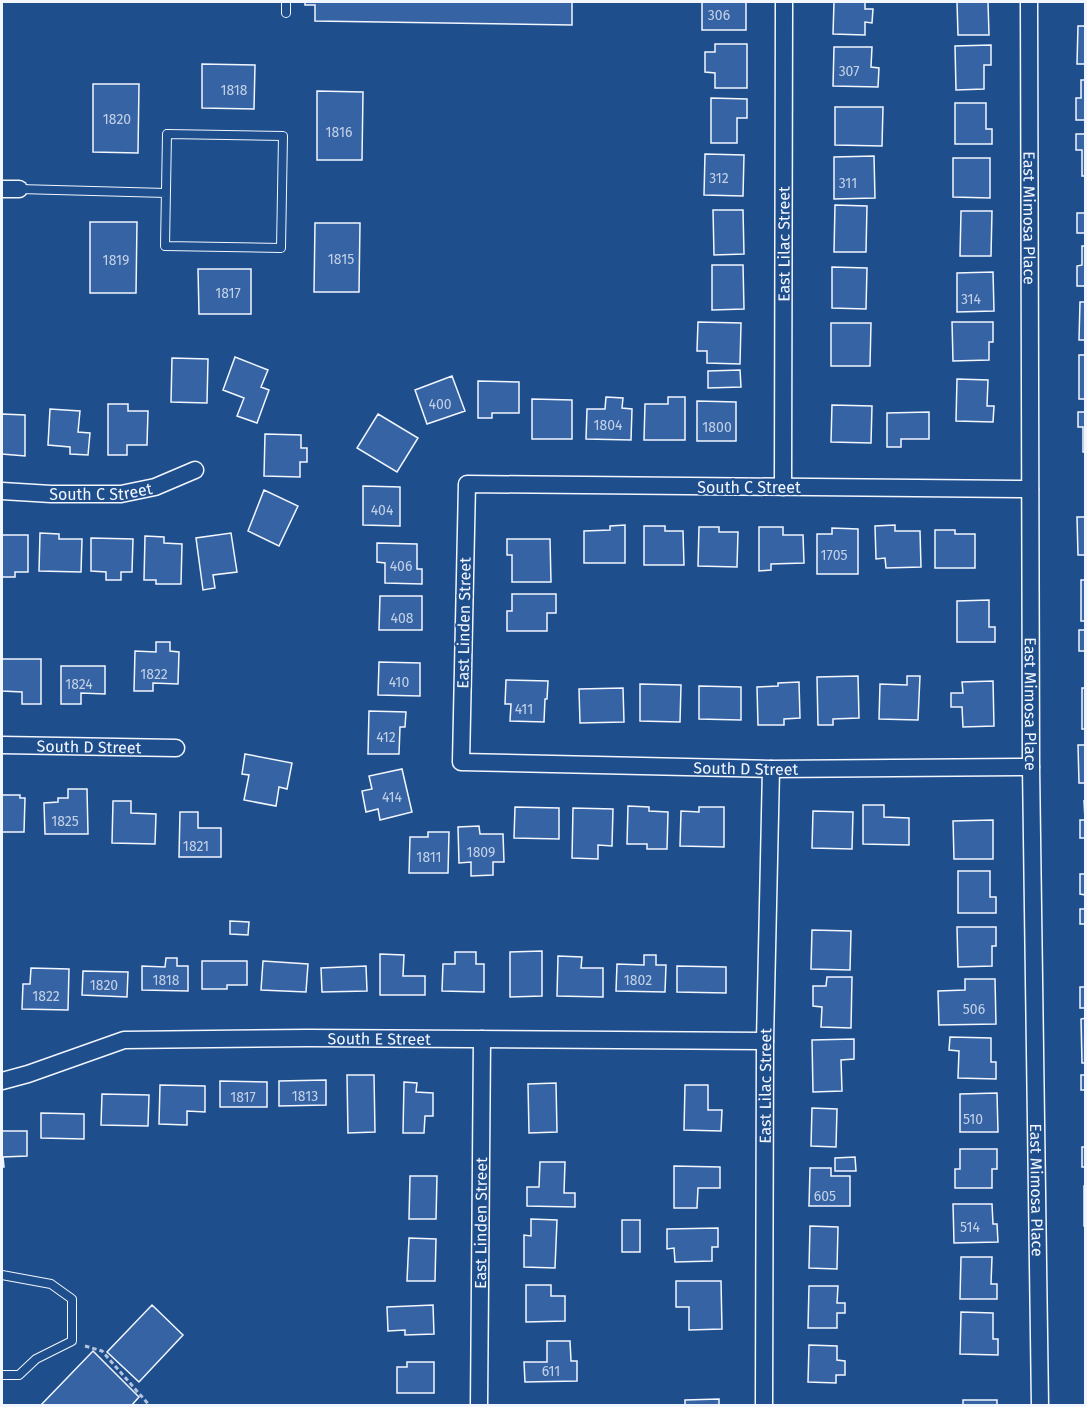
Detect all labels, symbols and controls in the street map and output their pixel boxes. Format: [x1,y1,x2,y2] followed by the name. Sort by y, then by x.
[708,7,730,24] house number: 306
[839,63,859,80] house number: 307
[220,82,248,99] house number: 1818
[103,111,131,128] house number: 1820
[326,124,352,141] house number: 1816
[1020,151,1039,285] street label: East Mimosa Place
[709,170,729,187] house number: 312
[839,175,857,192] house number: 311
[774,186,793,302] street label: East Lilac Street
[328,251,354,268] house number: 1815
[103,252,129,269] house number: 1819
[215,285,241,302] house number: 1817
[961,291,982,308] house number: 314
[428,396,452,413] house number: 400
[593,417,623,434] house number: 1804
[702,419,732,436] house number: 1800
[49,478,154,504] street label: South C Street
[697,478,801,497] street label: South C Street
[371,502,394,519] house number: 404
[821,547,847,564] house number: 1705
[453,557,475,689] street label: East Linden Street
[390,558,412,575] house number: 406
[391,610,414,627] house number: 408
[1021,637,1041,771] street label: East Mimosa Place
[140,666,168,683] house number: 1822
[389,674,409,691] house number: 410
[65,676,93,693] house number: 1824
[515,701,533,718] house number: 411
[376,729,396,746] house number: 412
[36,736,142,757] street label: South D Street
[693,758,799,779] street label: South D Street
[382,789,403,806] house number: 414
[51,813,79,830] house number: 1825
[183,838,209,855] house number: 1821
[467,844,495,861] house number: 1809
[416,849,442,866] house number: 1811
[152,972,180,989] house number: 1818
[624,972,652,989] house number: 1802
[90,977,118,994] house number: 1820
[32,988,60,1005] house number: 1822
[963,1001,985,1018] house number: 506
[755,1028,775,1144] street label: East Lilac Street
[328,1029,431,1048] street label: South E Street
[292,1088,318,1105] house number: 1813
[230,1089,256,1106] house number: 1817
[963,1111,983,1128] house number: 510
[1027,1123,1047,1257] street label: East Mimosa Place
[470,1157,491,1289] street label: East Linden Street
[814,1188,836,1205] house number: 605
[960,1219,980,1236] house number: 514
[542,1363,560,1380] house number: 611

